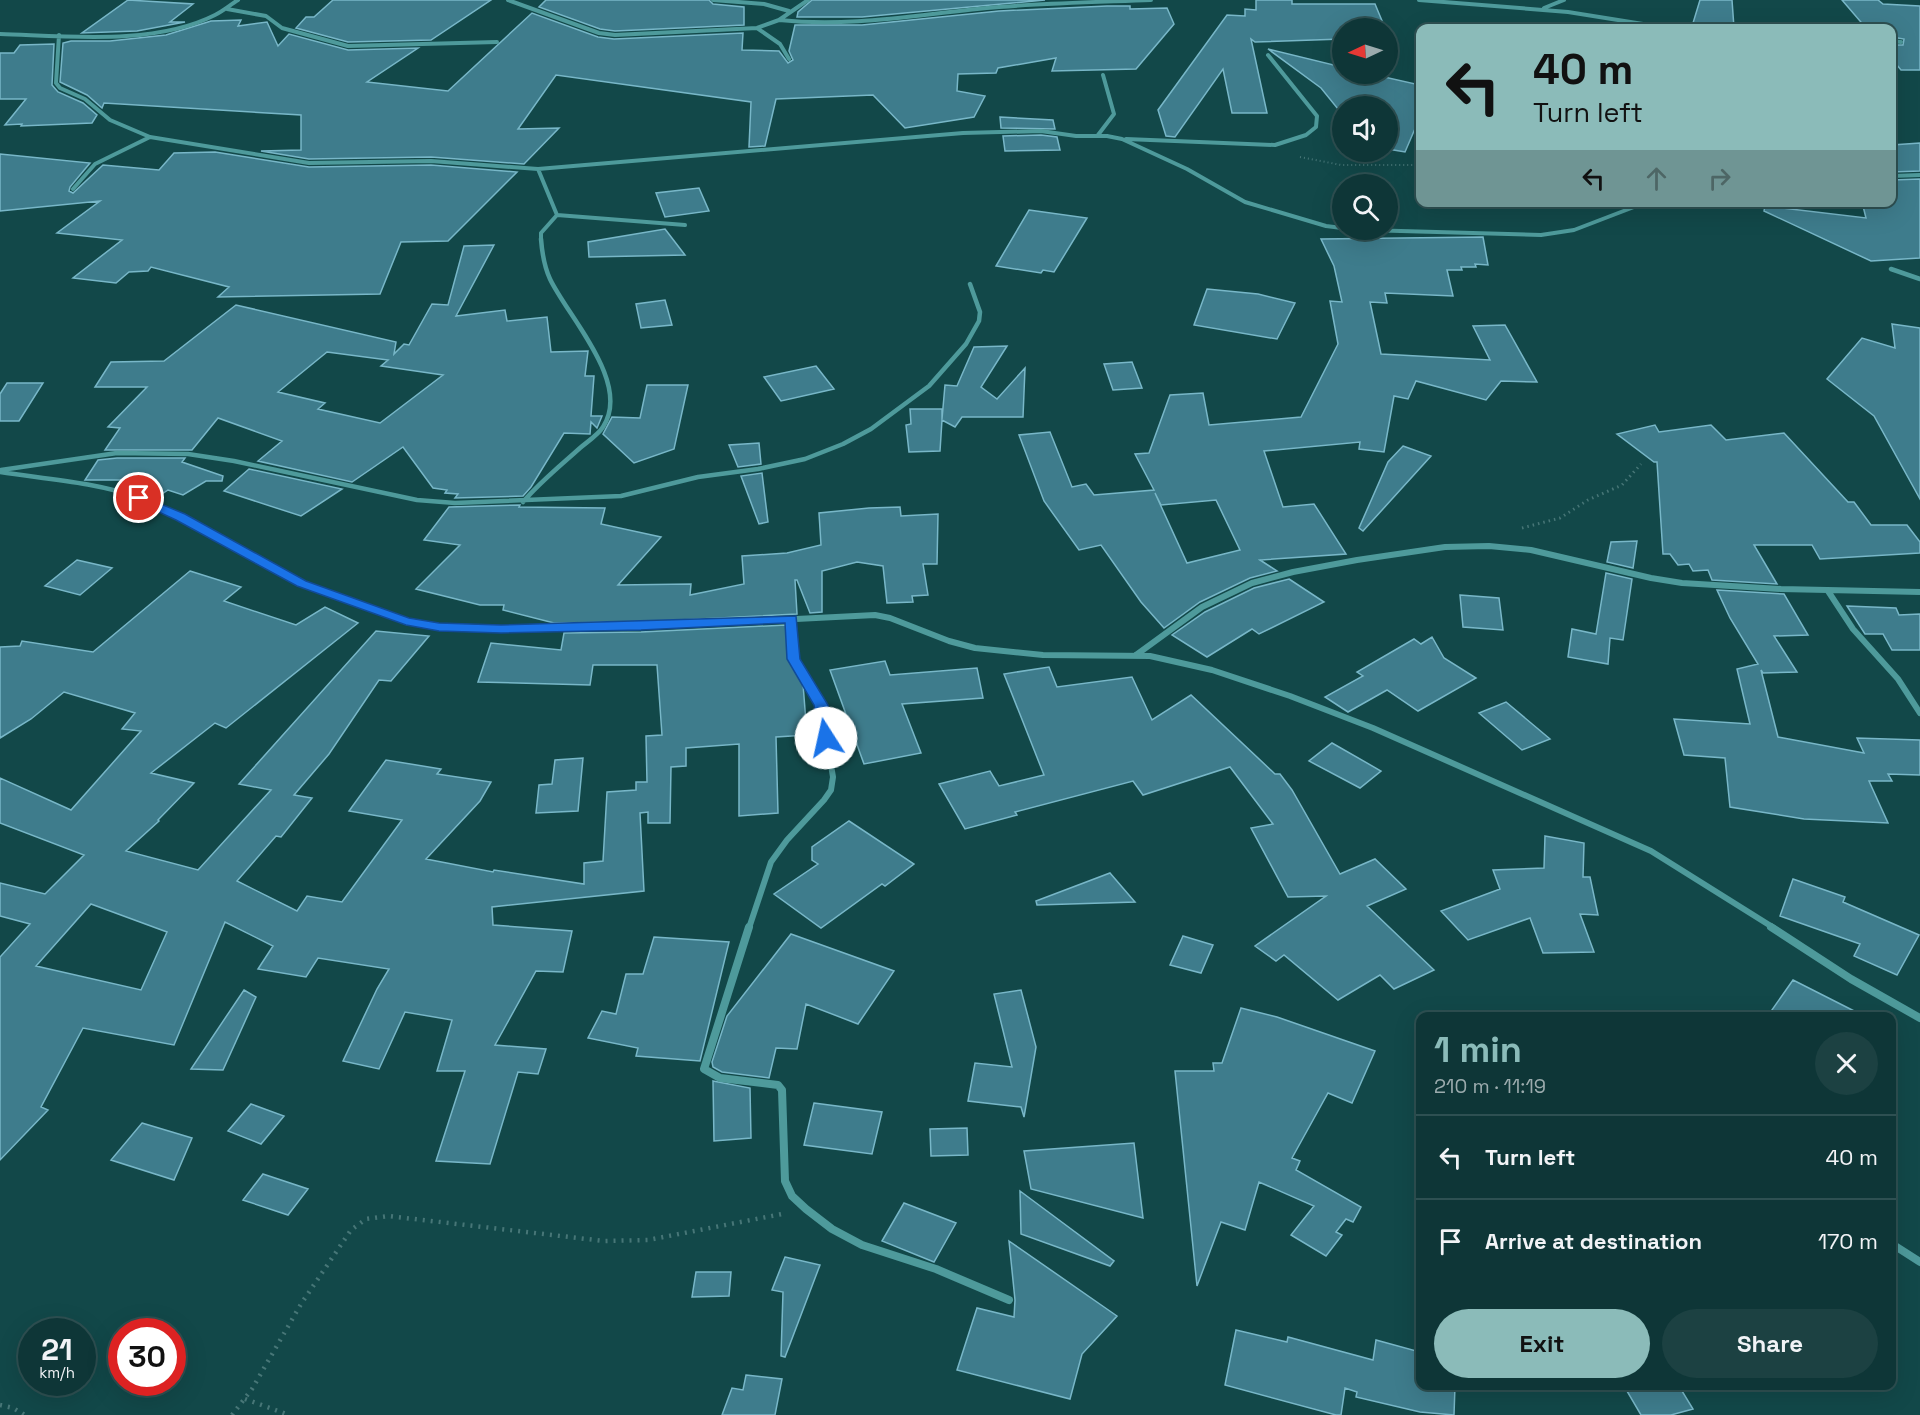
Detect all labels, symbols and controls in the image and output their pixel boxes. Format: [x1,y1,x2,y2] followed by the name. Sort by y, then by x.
[1332,18,1398,84] north arrow
[1332,18,1398,240] map controls
[1533,43,1633,96] text: 40 m
[1434,48,1512,126] icon: left
[1533,95,1643,130] text: Turn left
[1332,96,1398,162] button: sound
[1577,162,1610,195] icon: left
[1640,162,1673,195] icon: ahead
[1703,162,1736,195] icon: right
[1332,174,1398,240] button: search
[113,472,164,523] pin
[122,481,155,514] icon: arrive
[794,706,858,770] position arrow
[1434,1027,1522,1073] text: 1 min
[1815,1032,1878,1095] button: close
[1434,1073,1546,1099] text: 210 m · 11:19
[1434,1141,1467,1174] icon: left
[1485,1143,1575,1171] text: Turn left
[1826,1143,1878,1171] text: 40 m
[1434,1225,1467,1258] icon: arrive
[1485,1227,1702,1255] text: Arrive at destination
[1818,1227,1878,1255] text: 170 m
[1434,1309,1650,1378] button: Exit
[1662,1309,1878,1378] button: Share
[108,1318,186,1396] speed limit sign: 30
[41,1330,73,1369] text: 21
[39,1363,75,1382] text: km/h

